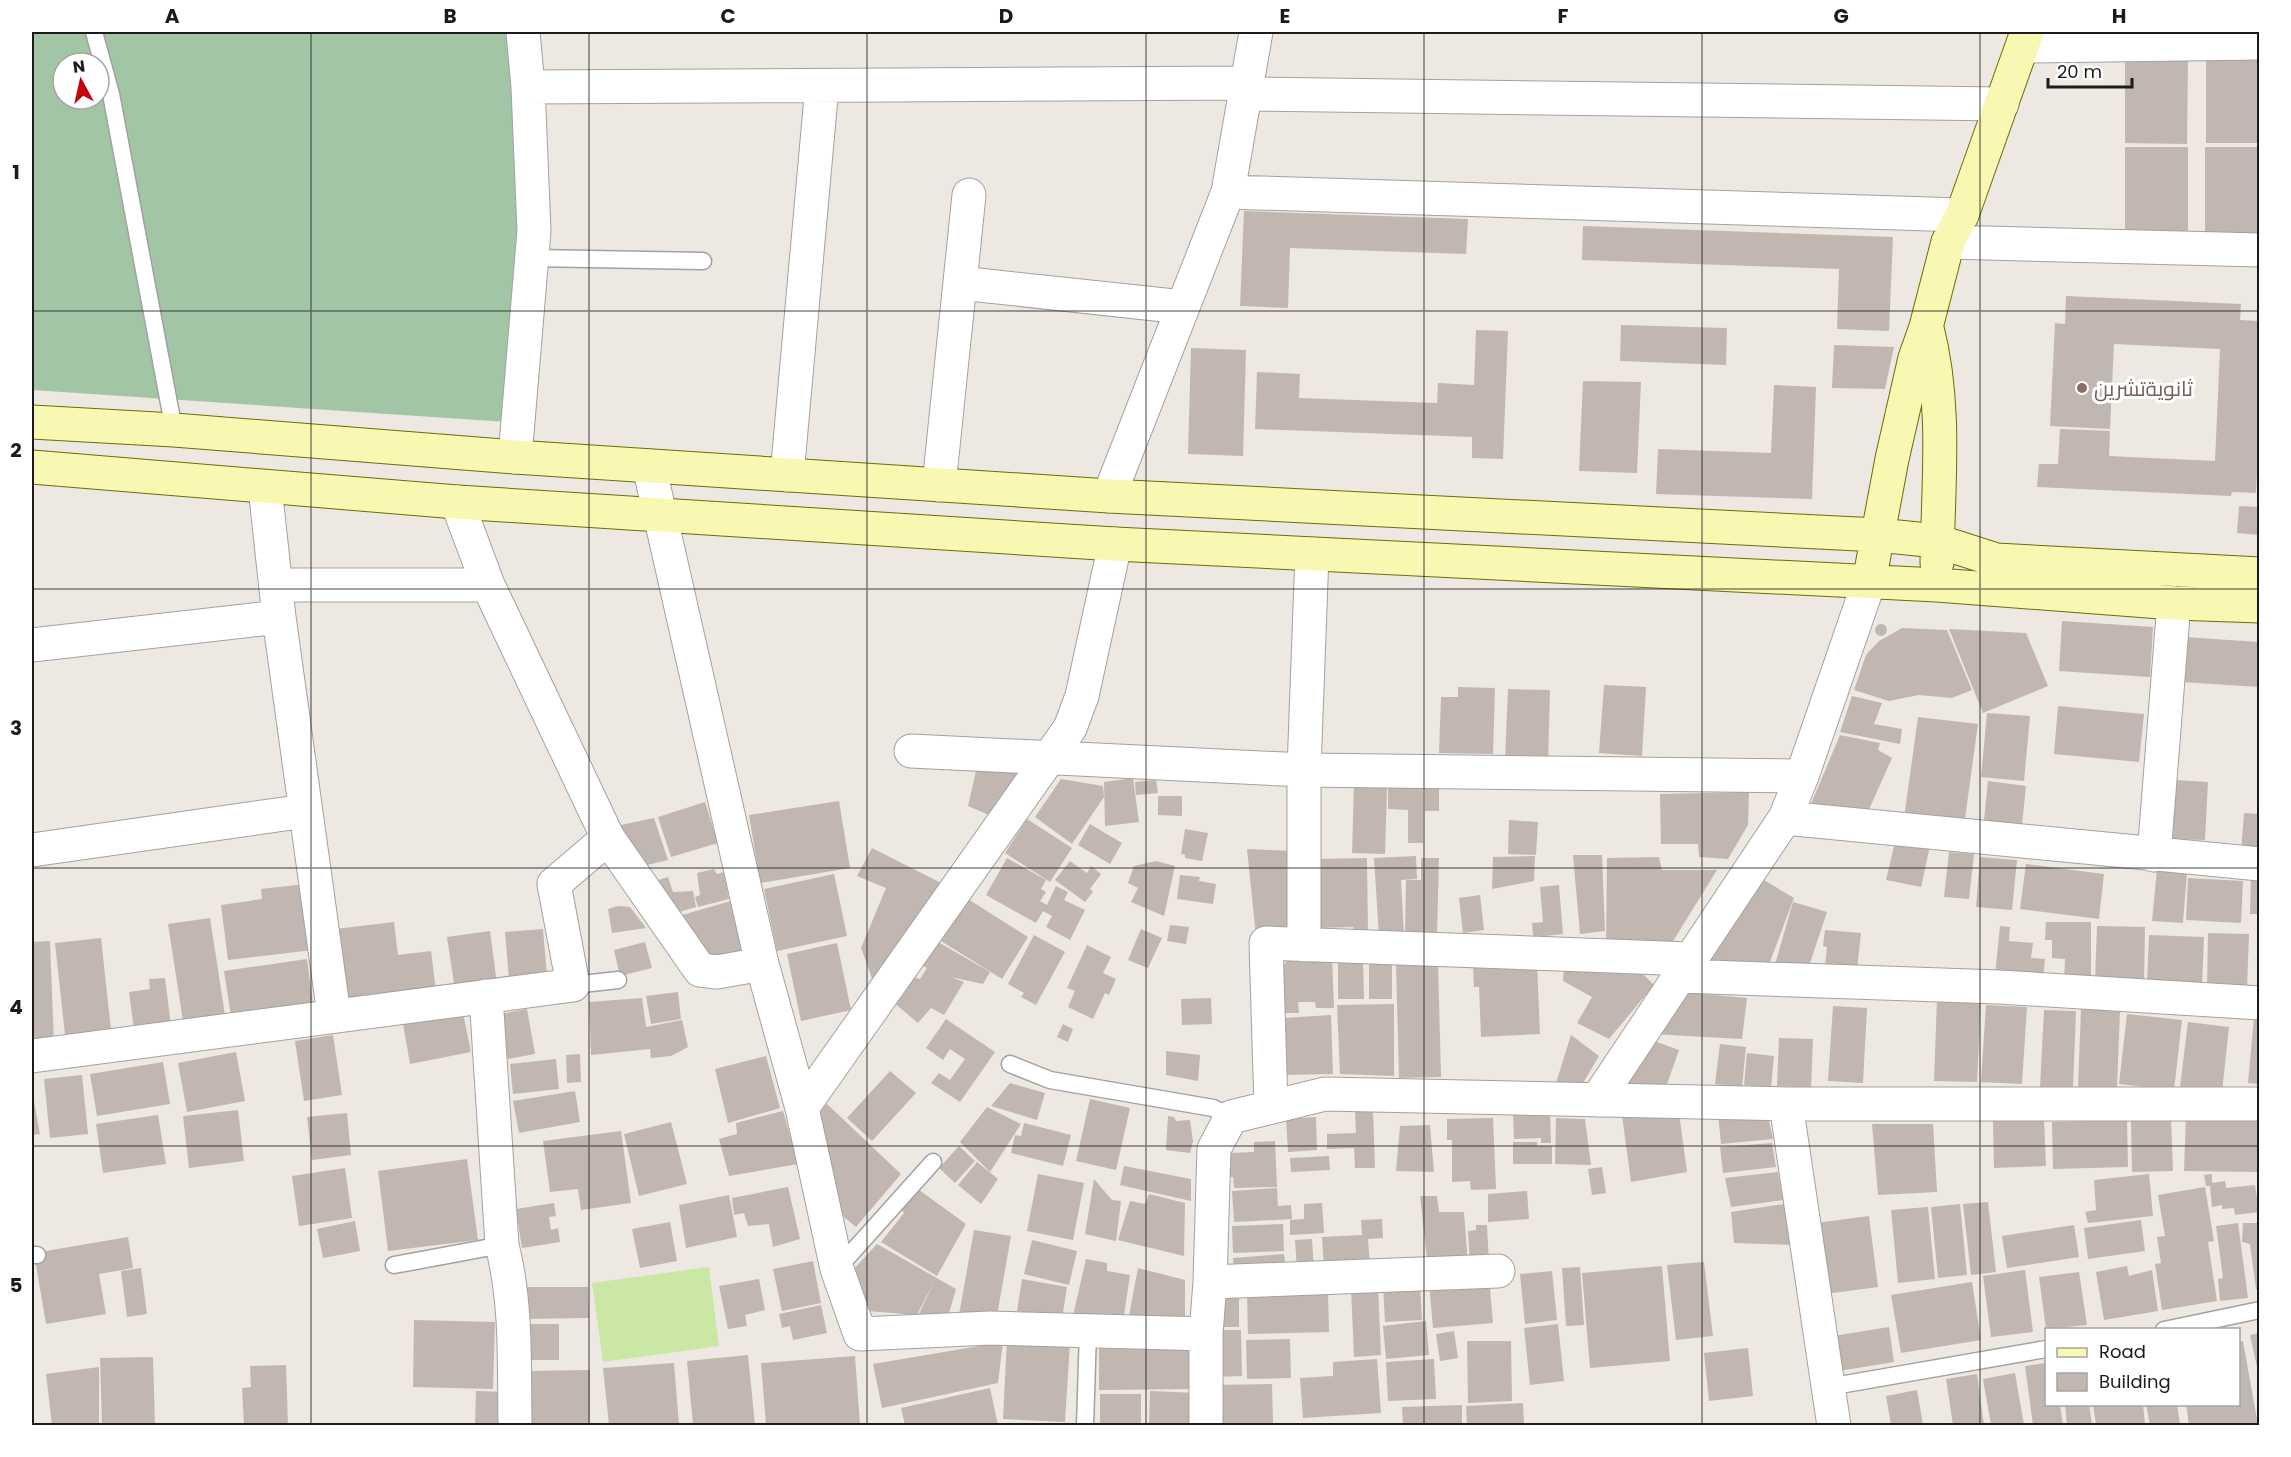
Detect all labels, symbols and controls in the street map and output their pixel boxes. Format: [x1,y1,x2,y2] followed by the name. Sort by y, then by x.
[165,2,180,30] text: A
[443,2,457,30] text: B
[720,2,736,30] text: C
[999,2,1013,30] text: D
[1280,2,1290,30] text: E
[1558,2,1569,30] text: F
[1833,2,1849,30] text: G
[2112,2,2126,30] text: H
[51,51,111,111] north arrow
[2048,51,2132,89] scale bar
[71,54,87,79] text: N
[2057,59,2102,84] text: 20 m
[12,158,20,186] text: 1
[2094,374,2193,403] place label: ثانويةتشرين
[2075,381,2089,395] marker: ثانويةتشرين
[10,436,22,464] text: 2
[10,714,22,742] text: 3
[9,993,23,1021] text: 4
[10,1271,23,1299] text: 5
[2045,1328,2240,1406] legend
[2099,1339,2146,1364] text: Road
[2099,1369,2171,1394] text: Building

